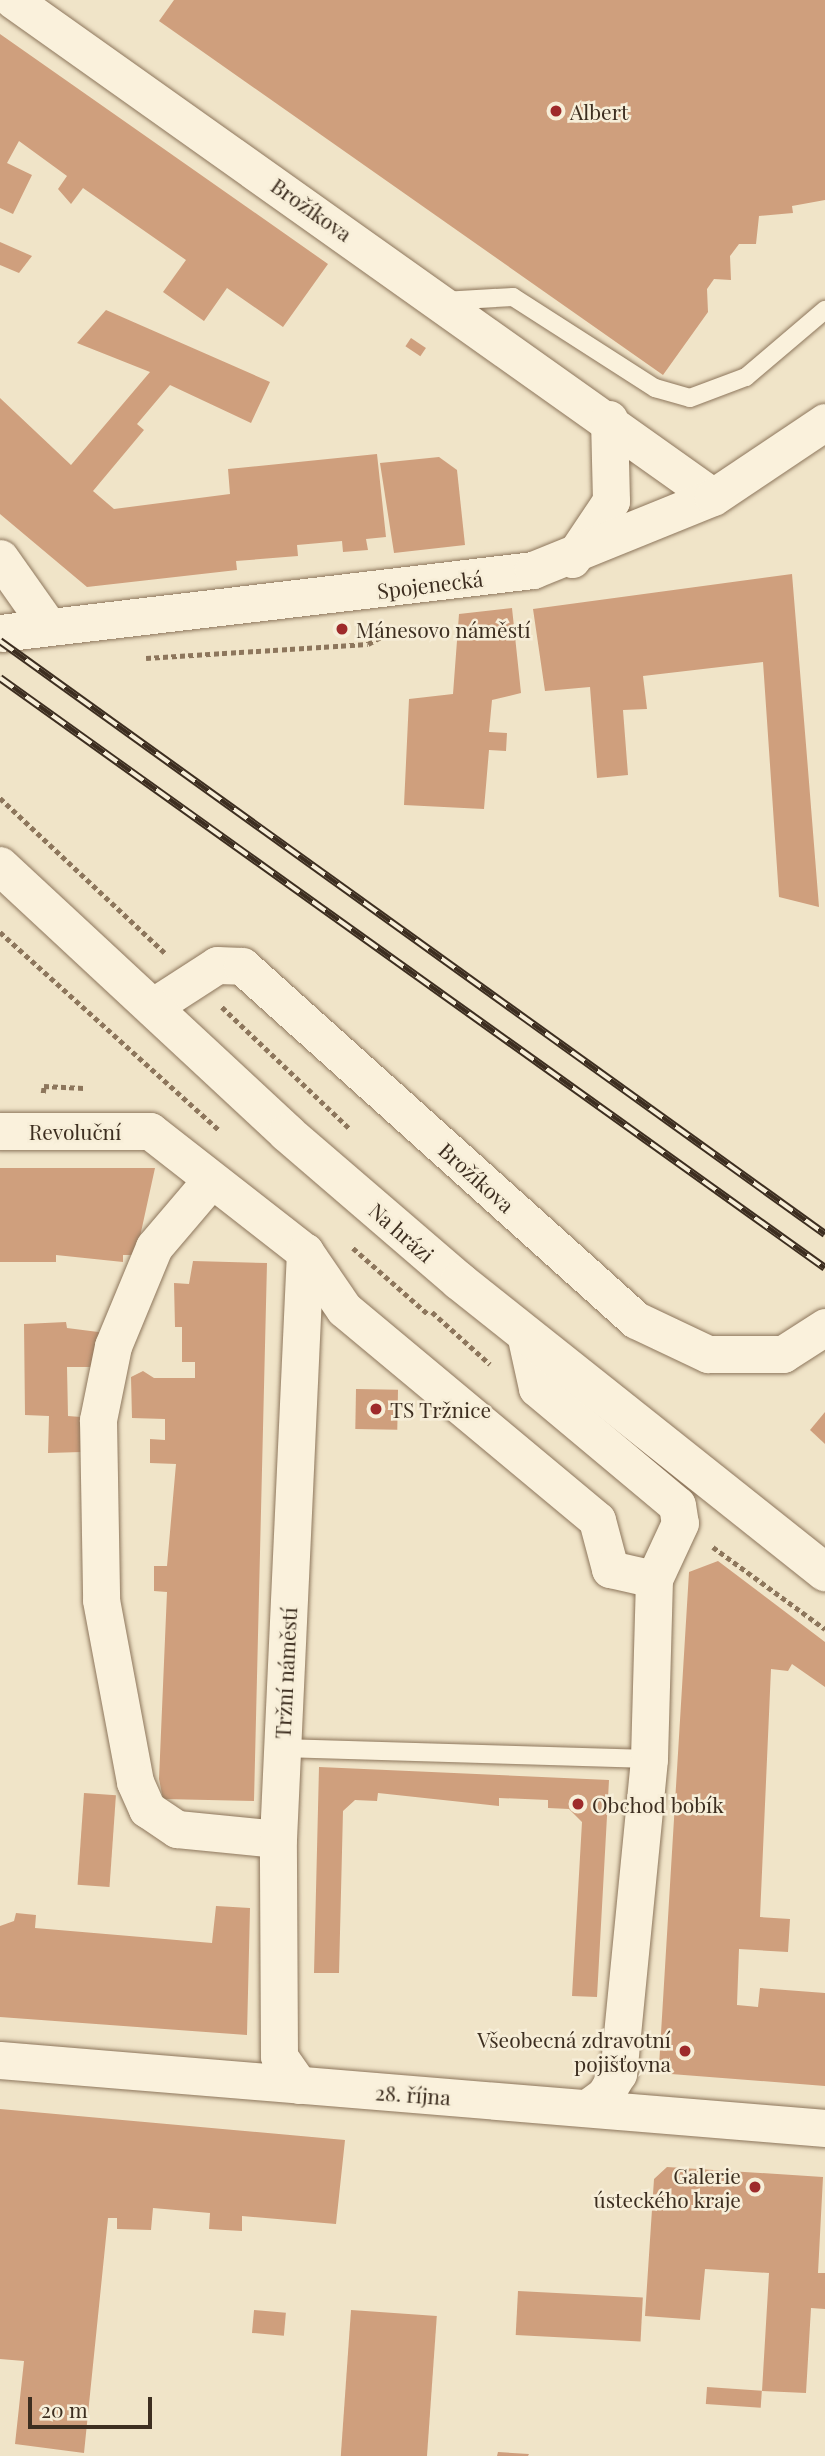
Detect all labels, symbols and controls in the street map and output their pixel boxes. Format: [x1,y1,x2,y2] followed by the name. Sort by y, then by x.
[570,98,628,124] place label: Albert
[548,103,564,119] marker: Albert
[267,172,357,246] street label: Brožíkova
[376,565,484,603] street label: Spojenecká
[356,616,531,642] place label: Mánesovo náměstí
[334,621,350,637] marker: Mánesovo náměstí
[29,1118,121,1144] street label: Revoluční
[434,1137,520,1217] street label: Brožíkova
[364,1197,440,1267] street label: Na hrázi
[390,1396,492,1422] place label: TS Tržnice
[368,1401,384,1417] marker: TS Tržnice
[269,1607,301,1739] street label: Tržní náměstí
[592,1791,724,1817] place label: Obchod bobík
[570,1796,586,1812] marker: Obchod bobík
[477,2026,671,2076] place label: Všeobecná zdravotní pojišťovna
[677,2043,693,2059] marker: Všeobecná zdravotní pojišťovna
[374,2079,452,2109] street label: 28. října
[593,2162,741,2212] place label: Galerie ústeckého kraje
[747,2179,763,2195] marker: Galerie ústeckého kraje
[32,2382,156,2426] scale bar
[41,2395,88,2423] text: 20 m

